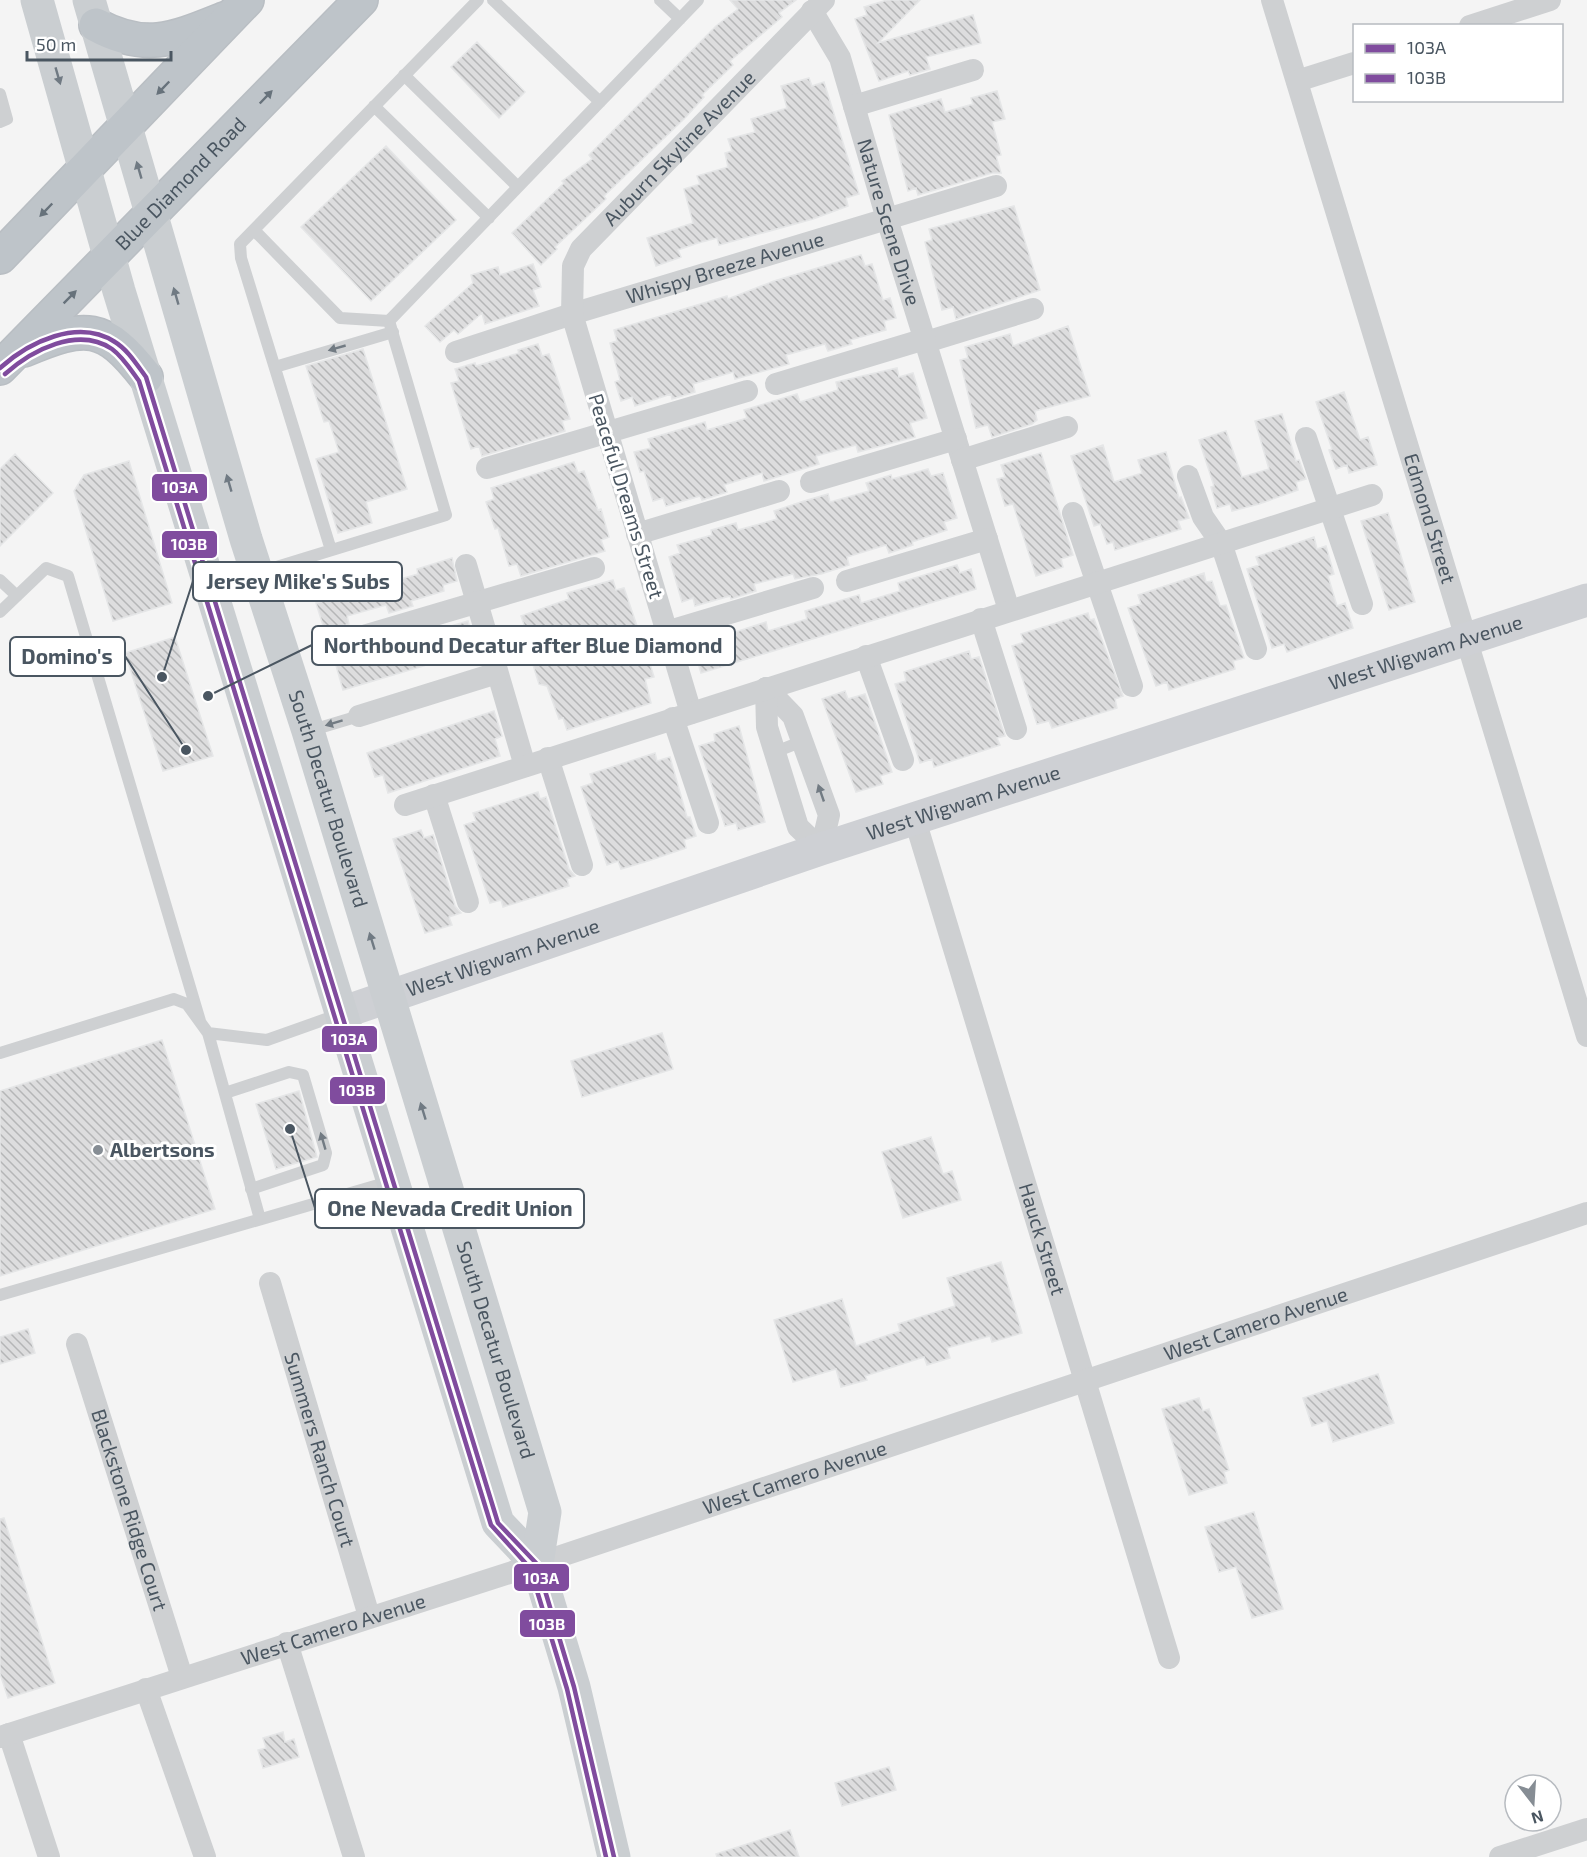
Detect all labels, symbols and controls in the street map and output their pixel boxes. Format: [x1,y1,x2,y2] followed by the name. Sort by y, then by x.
[27,24,171,62] scale bar
[1353,24,1563,102] legend
[36,33,76,55] text: 50 m
[1407,36,1447,58] text: 103A
[598,65,760,230] street label: Auburn Skyline Avenue
[1407,66,1446,88] text: 103B
[54,68,63,86] one-way arrow
[156,80,170,94] one-way arrow
[258,90,272,104] one-way arrow
[109,112,250,255] street label: Blue Diamond Road
[853,136,926,308] street label: Nature Scene Drive
[134,161,143,179] one-way arrow
[39,202,53,216] one-way arrow
[623,226,827,308] street label: Whispy Breeze Avenue
[170,287,180,305] one-way arrow
[62,290,76,304] one-way arrow
[327,344,345,353] one-way arrow
[584,390,670,601] street label: Peaceful Dreams Street
[1400,450,1462,587] street label: Edmond Street
[151,473,208,502] line badge: 103A
[224,474,234,492] one-way arrow
[162,477,199,496] text: 103A
[161,530,218,559] line badge: 103B
[171,534,207,553] text: 103B
[193,562,402,601] callout: Jersey Mike's Subs
[206,568,390,594] text: Jersey Mike's Subs
[1325,609,1525,694] street label: West Wigwam Avenue
[312,626,735,665] callout: Northbound Decatur after Blue Diamond
[323,632,723,657] text: Northbound Decatur after Blue Diamond
[10,637,125,676] callout: Domino's
[21,643,113,668] text: Domino's
[285,687,374,910] street label: South Decatur Boulevard
[325,719,343,728] one-way arrow
[863,759,1063,844] street label: West Wigwam Avenue
[816,784,826,802] one-way arrow
[403,913,602,1001] street label: West Wigwam Avenue
[367,932,376,950] one-way arrow
[321,1025,378,1053] line badge: 103A
[331,1029,368,1048] text: 103A
[329,1076,386,1105] line badge: 103B
[339,1080,375,1099] text: 103B
[418,1102,427,1120] one-way arrow
[317,1132,327,1150] one-way arrow
[110,1137,215,1161] place label: Albertsons
[91,1143,105,1157] marker: Albertsons
[1015,1180,1071,1298] street label: Hauck Street
[315,1189,584,1228] callout: One Nevada Credit Union
[327,1195,573,1220] text: One Nevada Credit Union
[452,1238,541,1461] street label: South Decatur Boulevard
[1160,1281,1350,1365] street label: West Camero Avenue
[280,1349,361,1550] street label: Summers Ranch Court
[87,1406,173,1614] street label: Blackstone Ridge Court
[699,1435,890,1519] street label: West Camero Avenue
[513,1563,570,1592] line badge: 103A
[523,1568,560,1587] text: 103A
[238,1588,428,1670] street label: West Camero Avenue
[519,1609,576,1638] line badge: 103B
[529,1614,565,1633] text: 103B
[1503,1773,1563,1833] north arrow
[1529,1807,1546,1829] text: N

